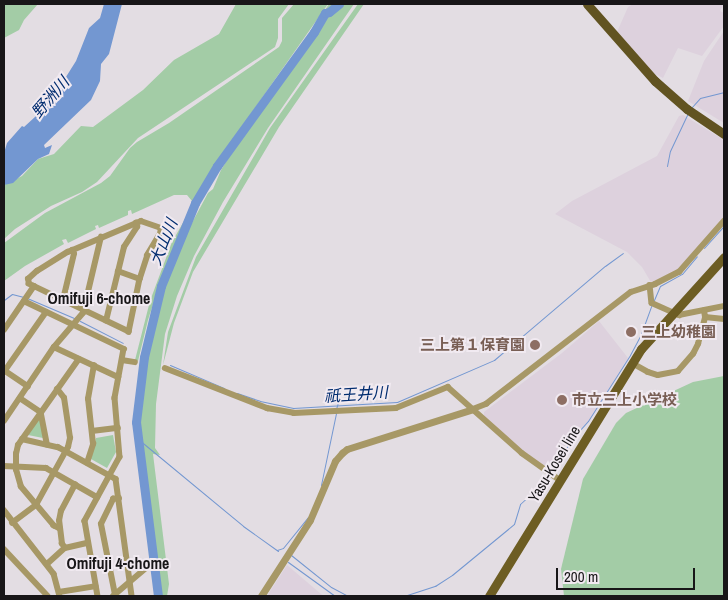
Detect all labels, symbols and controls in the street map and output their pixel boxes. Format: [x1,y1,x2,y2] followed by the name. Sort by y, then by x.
[27,73,73,121] water label: 野洲川
[145,216,181,268] water label: 大山川
[48,288,150,308] district label: Omifuji 6-chome
[641,323,716,341] place label: 三上幼稚園
[625,326,637,338] marker: 三上幼稚園
[420,336,525,354] place label: 三上第１保育園
[529,339,541,351] marker: 三上第１保育園
[323,382,389,406] water label: 祇王井川
[572,391,677,409] place label: 市立三上小学校
[556,394,568,406] marker: 市立三上小学校
[524,423,584,505] street label: Yasu-Kosei line
[67,553,169,573] district label: Omifuji 4-chome
[558,558,697,590] scale bar
[564,566,598,587] text: 200 m

